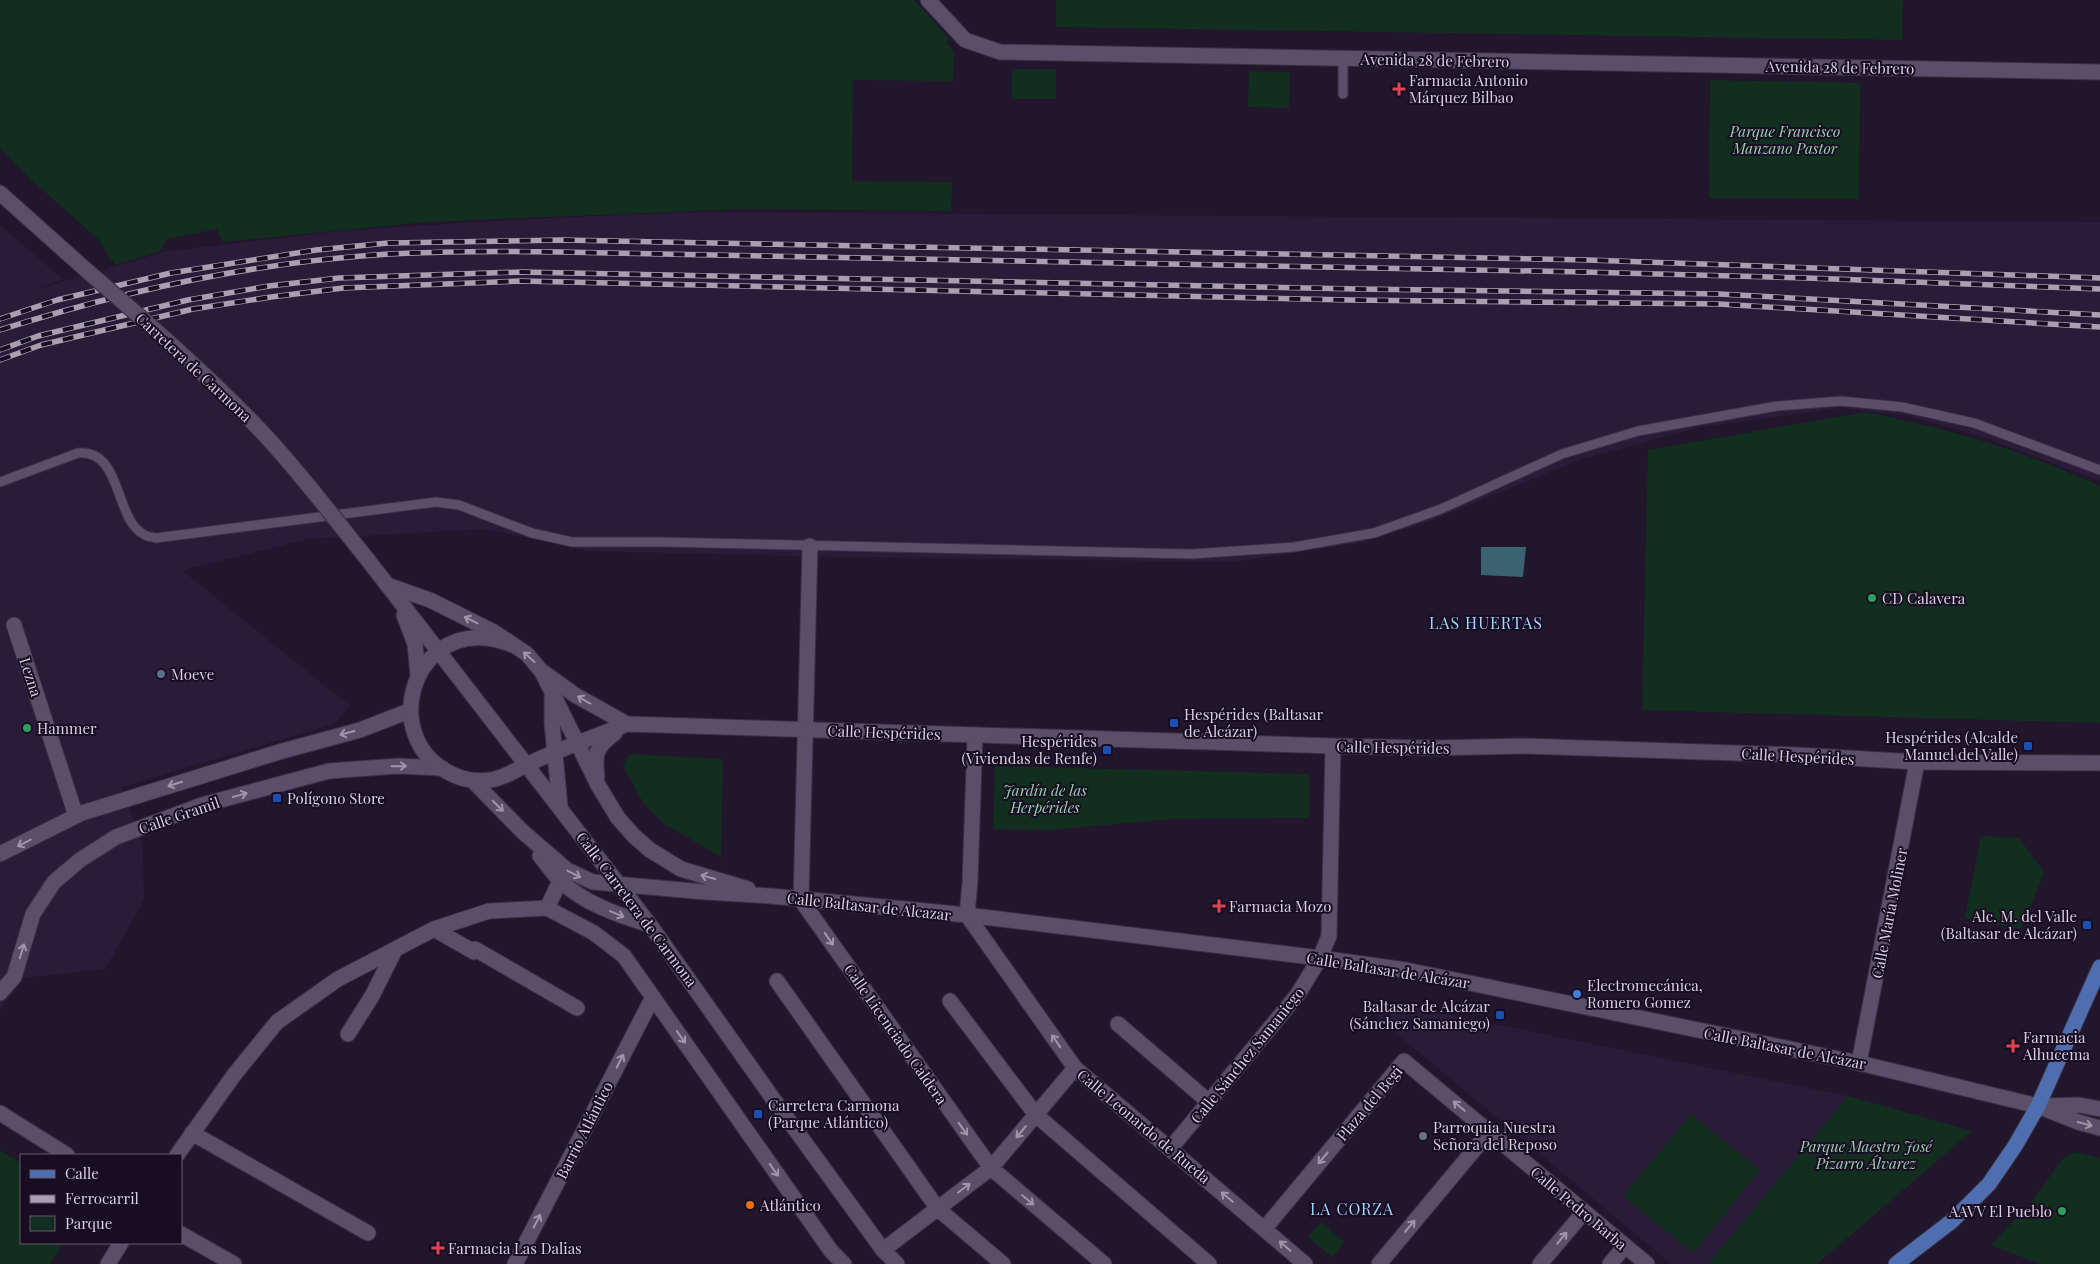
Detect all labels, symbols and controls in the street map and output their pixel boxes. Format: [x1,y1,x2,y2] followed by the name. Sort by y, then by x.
[1359,49,1510,71] street label: Avenida 28 de Febrero
[1764,56,1915,78] street label: Avenida 28 de Febrero
[1409,70,1528,107] place label: Farmacia Antonio Márquez Bilbao
[1393,83,1405,95] marker: Farmacia Antonio Márquez Bilbao
[1729,121,1840,158] park label: Parque Francisco Manzano Pastor
[132,308,257,426] street label: Carretera de Carmona
[1882,588,1966,608] place label: CD Calavera
[1866,592,1878,604] marker: CD Calavera
[1429,612,1543,633] district label: LAS HUERTAS
[464,615,479,625] one-way arrow
[523,651,536,663] one-way arrow
[15,655,47,700] street label: Lezna
[171,664,214,684] place label: Moeve
[155,668,167,680] marker: Moeve
[577,695,592,705] one-way arrow
[1184,704,1323,741] place label: Hespérides (Baltasar de Alcázar)
[1168,717,1180,729] marker: Hespérides (Baltasar de Alcázar)
[37,718,97,738] place label: Hammer
[827,720,941,744] street label: Calle Hespérides
[21,722,33,734] marker: Hammer
[1885,727,2018,764] place label: Hespérides (Alcalde Manuel del Valle)
[340,729,356,739] one-way arrow
[962,731,1097,768] place label: Hespérides (Viviendas de Renfe)
[1336,736,1450,758] street label: Calle Hespérides
[2022,740,2034,752] marker: Hespérides (Alcalde Manuel del Valle)
[1741,743,1855,769] street label: Calle Hespérides
[1101,744,1113,756] marker: Hespérides (Viviendas de Renfe)
[391,761,407,771] one-way arrow
[167,780,183,790] one-way arrow
[1003,780,1087,817] park label: Jardín de las Herpérides
[287,788,385,808] place label: Polígono Store
[232,790,248,799] one-way arrow
[136,792,222,838] street label: Calle Gramil
[271,792,283,804] marker: Polígono Store
[492,800,504,812] one-way arrow
[572,827,702,991] street label: Calle Carretera de Carmona
[16,838,31,848] one-way arrow
[1867,846,1912,980] street label: Calle María Moliner
[567,869,582,879] one-way arrow
[700,872,716,881] one-way arrow
[786,887,952,925] street label: Calle Baltasar de Alcazar
[1229,896,1331,916] place label: Farmacia Mozo
[1213,900,1225,912] marker: Farmacia Mozo
[1941,906,2077,943] place label: Alc. M. del Valle (Baltasar de Alcázar)
[609,910,624,919] one-way arrow
[2081,919,2093,931] marker: Alc. M. del Valle (Baltasar de Alcázar)
[824,932,834,946] one-way arrow
[17,943,27,959] one-way arrow
[1305,947,1471,993] street label: Calle Baltasar de Alcázar
[840,960,952,1108] street label: Calle Licenciado Caldera
[1587,975,1703,1012] place label: Electromecánica, Romero Gomez
[1186,983,1308,1127] street label: Calle Sánchez Samaniego
[1571,988,1583,1000] marker: Electromecánica, Romero Gomez
[1349,996,1490,1033] place label: Baltasar de Alcázar (Sánchez Samaniego)
[1494,1009,1506,1021] marker: Baltasar de Alcázar (Sánchez Samaniego)
[1702,1022,1868,1074] street label: Calle Baltasar de Alcázar
[2022,1027,2090,1064] place label: Farmacia Alhucema
[676,1029,686,1043] one-way arrow
[1051,1034,1061,1048] one-way arrow
[2007,1040,2019,1052] marker: Farmacia Alhucema
[616,1054,625,1069] one-way arrow
[1332,1061,1407,1145] street label: Plaza del Begi
[1073,1064,1215,1188] street label: Calle Leonardo de Rueda
[551,1078,617,1182] street label: Barrio Atlántico
[768,1095,900,1132] place label: Carretera Carmona (Parque Atlántico)
[1452,1101,1465,1112] one-way arrow
[752,1108,764,1120] marker: Carretera Carmona (Parque Atlántico)
[1433,1117,1557,1154] place label: Parroquia Nuestra Señora del Reposo
[2076,1120,2092,1129] one-way arrow
[958,1122,968,1136] one-way arrow
[1016,1126,1027,1139] one-way arrow
[1417,1130,1429,1142] marker: Parroquia Nuestra Señora del Reposo
[1799,1136,1934,1173] park label: Parque Maestro José Pizarro Álvarez
[1317,1152,1329,1165] one-way arrow
[20,1154,182,1244] legend
[769,1162,779,1176] one-way arrow
[1527,1162,1632,1255] street label: Calle Pedro Barba
[65,1163,99,1183] text: Calle
[957,1183,970,1194] one-way arrow
[65,1188,139,1208] text: Ferrocarril
[1221,1191,1234,1203] one-way arrow
[1021,1194,1034,1205] one-way arrow
[759,1195,821,1215] place label: Atlántico
[1310,1198,1394,1219] district label: LA CORZA
[744,1199,756,1211] marker: Atlántico
[1948,1201,2052,1221] place label: AAVV El Pueblo
[2056,1205,2068,1217] marker: AAVV El Pueblo
[65,1213,112,1233] text: Parque
[532,1213,542,1228] one-way arrow
[1405,1220,1416,1233] one-way arrow
[1556,1231,1567,1244] one-way arrow
[448,1238,582,1258] place label: Farmacia Las Dalias
[1278,1240,1291,1252] one-way arrow
[432,1242,444,1254] marker: Farmacia Las Dalias

